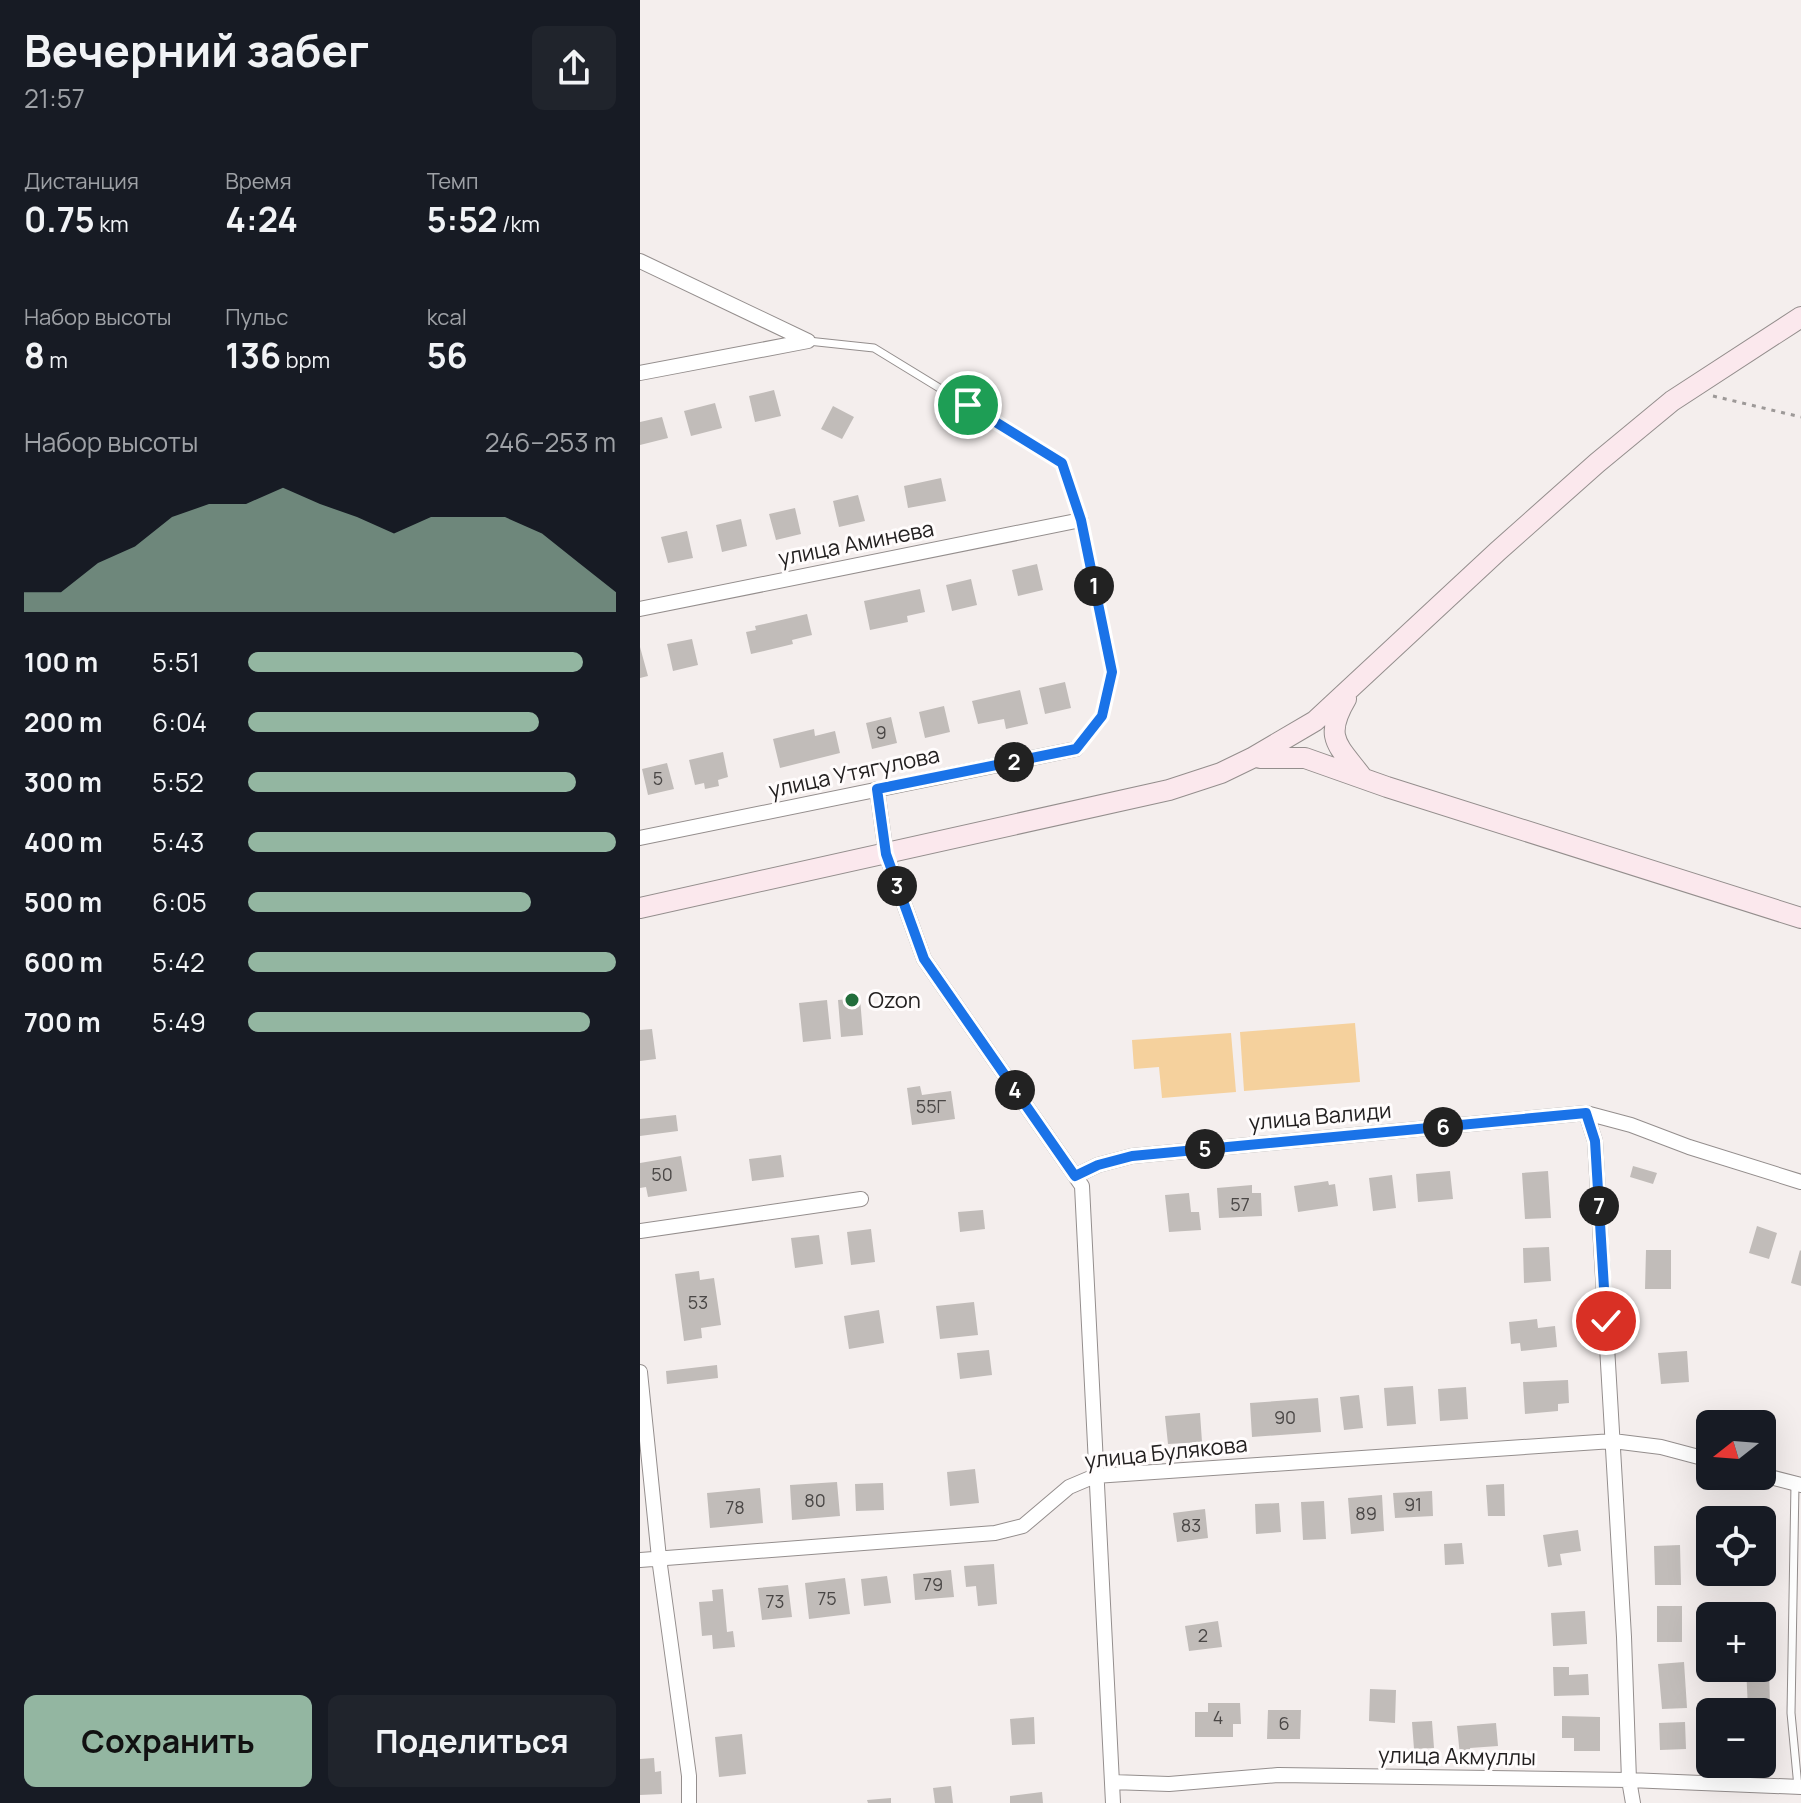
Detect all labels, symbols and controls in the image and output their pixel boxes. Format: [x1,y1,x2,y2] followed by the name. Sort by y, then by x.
[24,20,369,80] text: Вечерний забег
[532,26,616,110] button: share
[24,80,85,116] text: 21:57
[24,166,139,196] text: Дистанция
[225,166,292,196] text: Время
[427,166,479,196] text: Темп
[24,196,95,242] text: 0.75
[225,196,298,242] text: 4:24
[427,196,498,242] text: 5:52
[95,209,129,239] text: km
[498,209,540,239] text: /km
[24,302,172,332] text: Набор высоты
[225,302,288,332] text: Пульс
[427,302,467,332] text: kcal
[24,332,45,378] text: 8
[225,332,281,378] text: 136
[427,332,468,378] text: 56
[45,345,68,375] text: m
[281,345,330,375] text: bpm
[934,371,1002,439] pin
[946,383,990,427] icon: arrive
[24,424,198,460] text: Набор высоты
[485,424,616,460] text: 246–253 m
[776,513,936,573] street label: улица Аминева
[1074,566,1114,606] pin: 1
[1089,571,1099,601] text: 1
[24,644,98,680] text: 100 m
[152,644,200,680] text: 5:51
[24,704,102,740] text: 200 m
[152,704,207,740] text: 6:04
[875,720,887,744] house number: 9
[766,739,942,805] street label: улица Утягулова
[994,742,1034,782] pin: 2
[1007,747,1021,777] text: 2
[24,764,102,800] text: 300 m
[152,764,204,800] text: 5:52
[653,766,663,790] house number: 5
[24,824,103,860] text: 400 m
[152,824,205,860] text: 5:43
[877,866,917,906] pin: 3
[891,871,903,901] text: 3
[24,884,102,920] text: 500 m
[152,884,207,920] text: 6:05
[24,944,103,980] text: 600 m
[152,944,205,980] text: 5:42
[868,985,921,1015] place label: Ozon
[843,991,861,1009] marker: Ozon
[24,1004,101,1040] text: 700 m
[152,1004,206,1040] text: 5:49
[995,1070,1035,1110] pin: 4
[1008,1075,1022,1105] text: 4
[916,1094,947,1118] house number: 55Г
[1247,1095,1393,1137] street label: улица Валиди
[1423,1107,1463,1147] pin: 6
[1436,1112,1450,1142] text: 6
[1185,1129,1225,1169] pin: 5
[1199,1134,1211,1164] text: 5
[651,1162,673,1186] house number: 50
[1579,1186,1619,1226] pin: 7
[1593,1191,1605,1221] text: 7
[1230,1192,1250,1216] house number: 57
[1572,1287,1640,1355] pin
[688,1290,708,1314] house number: 53
[1584,1299,1628,1343] icon: check
[1274,1405,1296,1429] house number: 90
[1696,1410,1776,1490] north arrow
[1696,1410,1776,1778] map controls
[1083,1429,1249,1475] street label: улица Булякова
[804,1488,826,1512] house number: 80
[1404,1492,1422,1516] house number: 91
[725,1495,745,1519] house number: 78
[1355,1501,1377,1525] house number: 89
[1696,1506,1776,1586] button: locate
[1181,1513,1201,1537] house number: 83
[923,1572,943,1596] house number: 79
[817,1586,837,1610] house number: 75
[766,1589,785,1613] house number: 73
[1696,1602,1776,1682] button: +
[1198,1623,1208,1647] house number: 2
[24,1695,312,1787] button: Сохранить
[328,1695,616,1787] button: Поделиться
[1696,1698,1776,1778] button: −
[1213,1705,1223,1729] house number: 4
[1278,1711,1290,1735] house number: 6
[1378,1740,1536,1772] street label: улица Акмуллы

